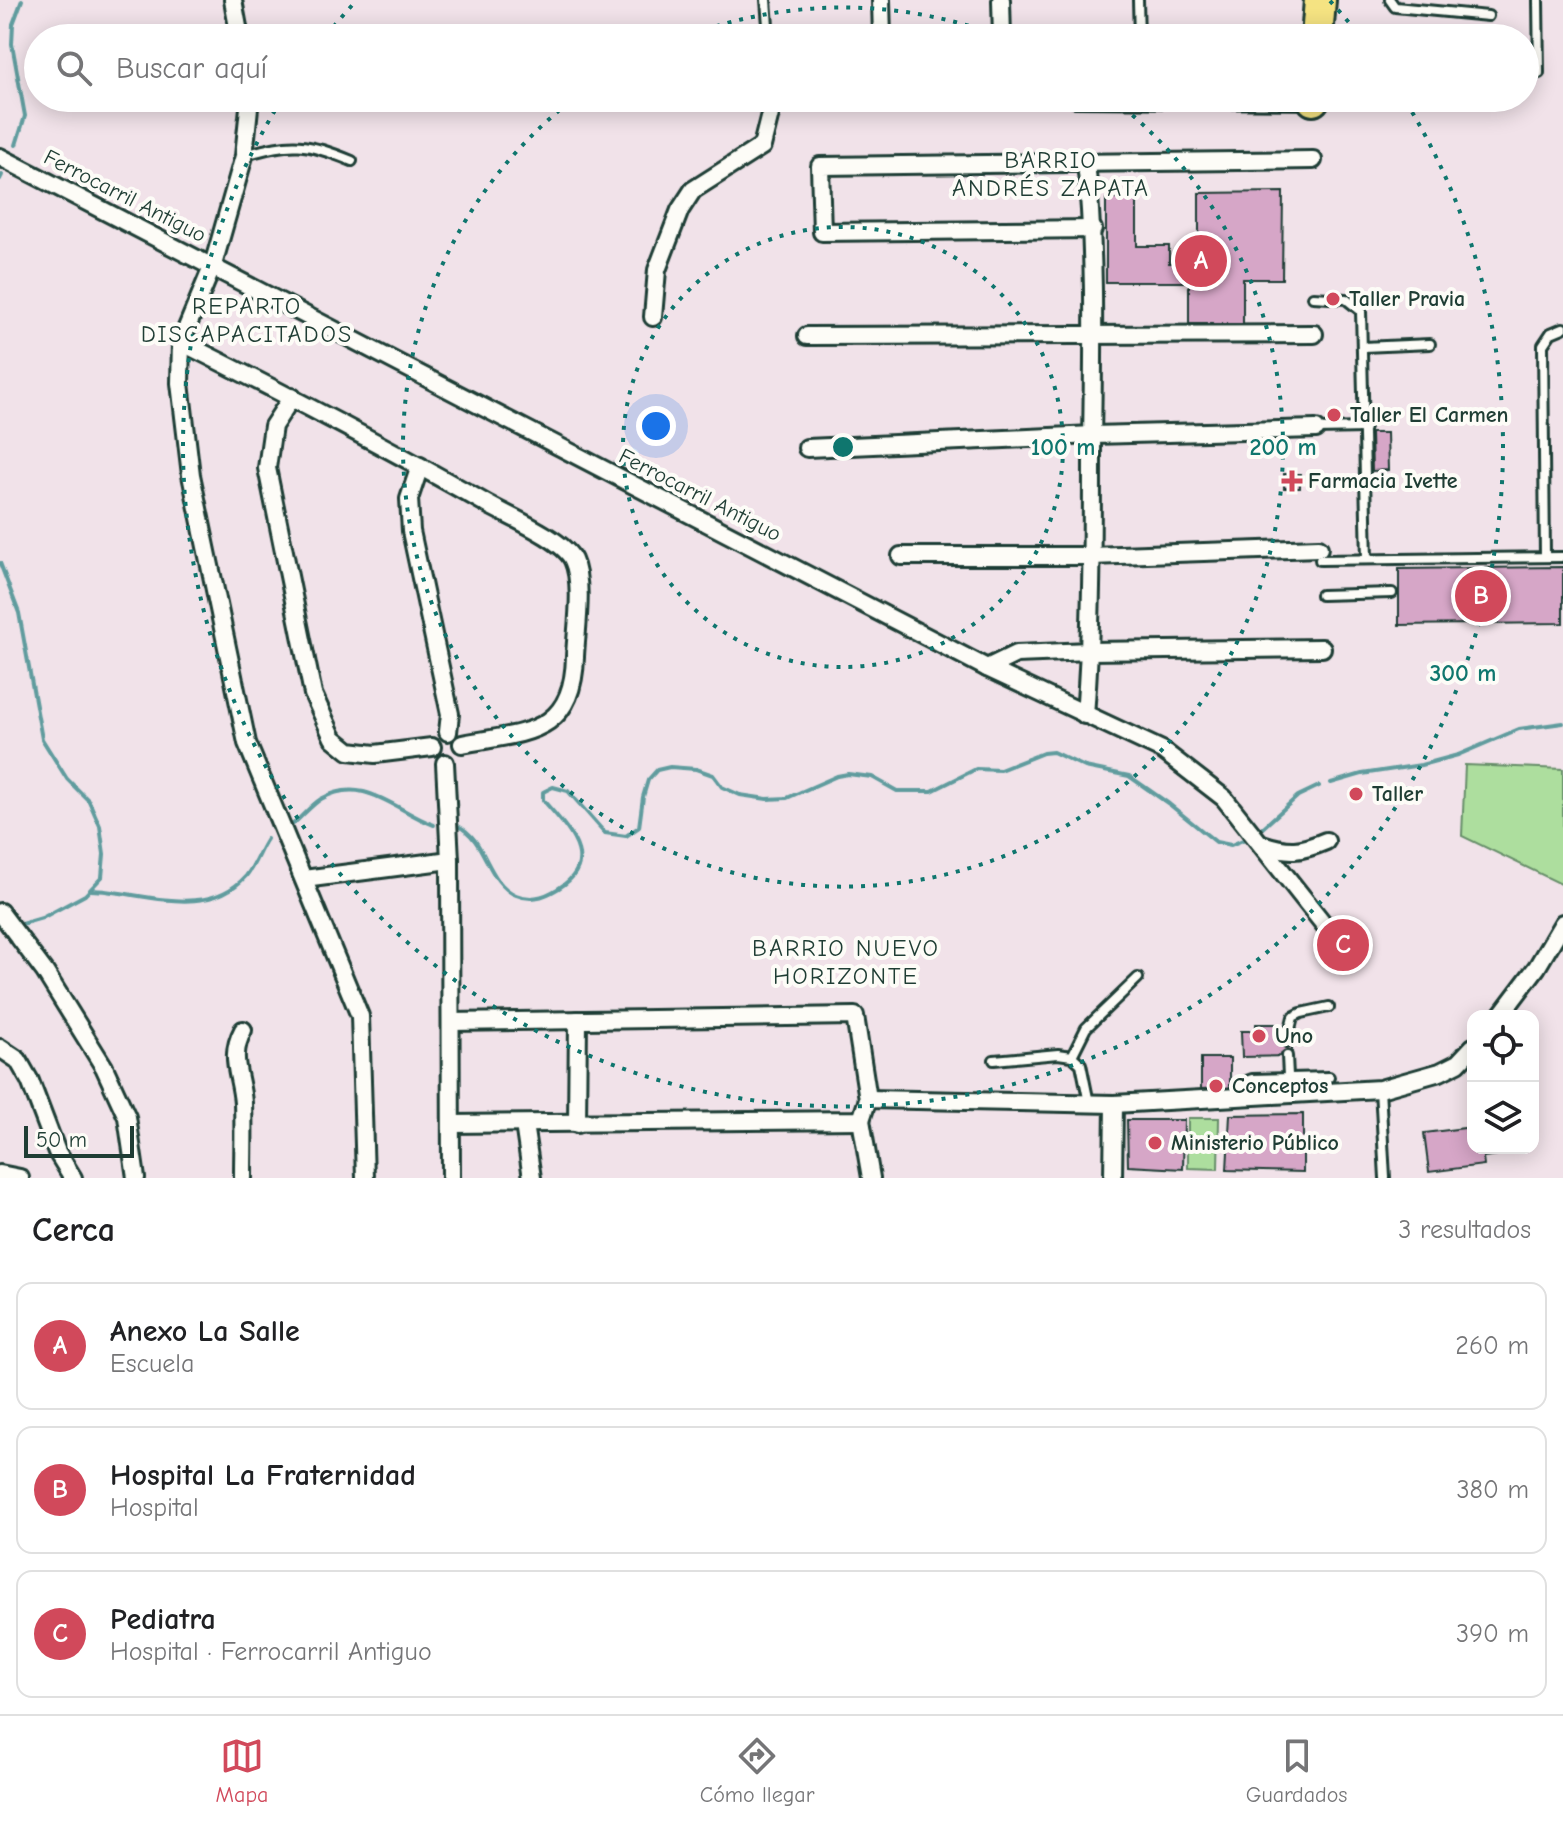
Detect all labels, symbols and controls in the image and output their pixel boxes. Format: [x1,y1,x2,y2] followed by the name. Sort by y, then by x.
[24,24,1539,112] search box
[52,46,96,90] icon: search
[116,51,267,86] text: Buscar aquí
[40,144,210,248] street label: Ferrocarril Antiguo
[952,146,1150,202] district label: BARRIO ANDRÉS ZAPATA
[1175,231,1227,291] pin: A
[1349,286,1465,312] place label: Taller Pravia
[1324,290,1342,308] marker: Taller Pravia
[141,292,353,348] district label: REPARTO DISCAPACITADOS
[1350,402,1508,428] place label: Taller El Carmen
[636,406,676,446] your location
[1325,406,1343,424] marker: Taller El Carmen
[829,433,857,461] centre of rings
[1031,433,1095,461] text: 100 m
[1249,433,1317,461] text: 200 m
[615,443,785,547] street label: Ferrocarril Antiguo
[1308,468,1458,494] place label: Farmacia Ivette
[1283,472,1301,490] marker: Farmacia Ivette
[1455,566,1507,626] pin: B
[1430,659,1496,687] text: 300 m
[1372,781,1423,807] place label: Taller
[1347,785,1365,803] marker: Taller
[1317,915,1369,975] pin: C
[752,934,940,990] district label: BARRIO NUEVO HORIZONTE
[1467,1010,1539,1154] map controls
[1467,1010,1539,1082] button: locate
[1275,1023,1313,1049] place label: Uno
[1250,1027,1268,1045] marker: Uno
[1232,1073,1328,1099] place label: Conceptos
[1207,1077,1225,1095] marker: Conceptos
[1467,1082,1539,1154] button: layers
[24,1122,134,1158] scale bar
[36,1127,87,1153] text: 50 m
[1171,1130,1339,1156] place label: Ministerio Público
[1146,1134,1164,1152] marker: Ministerio Público
[32,1210,115,1250] text: Cerca
[1398,1215,1531,1245] text: 3 resultados
[110,1314,300,1349] text: Anexo La Salle
[53,1331,67,1361] text: A
[1455,1331,1529,1361] text: 260 m
[110,1349,194,1379] text: Escuela
[110,1458,416,1493] text: Hospital La Fraternidad
[52,1475,68,1505] text: B
[1456,1475,1529,1505] text: 380 m
[110,1493,199,1523] text: Hospital
[110,1602,216,1637] text: Pediatra
[52,1619,68,1649] text: C
[1456,1619,1529,1649] text: 390 m
[110,1637,432,1667] text: Hospital · Ferrocarril Antiguo
[216,1734,268,1808] tab: Mapa
[700,1734,814,1808] tab: Cómo llegar
[1246,1734,1347,1808] tab: Guardados

